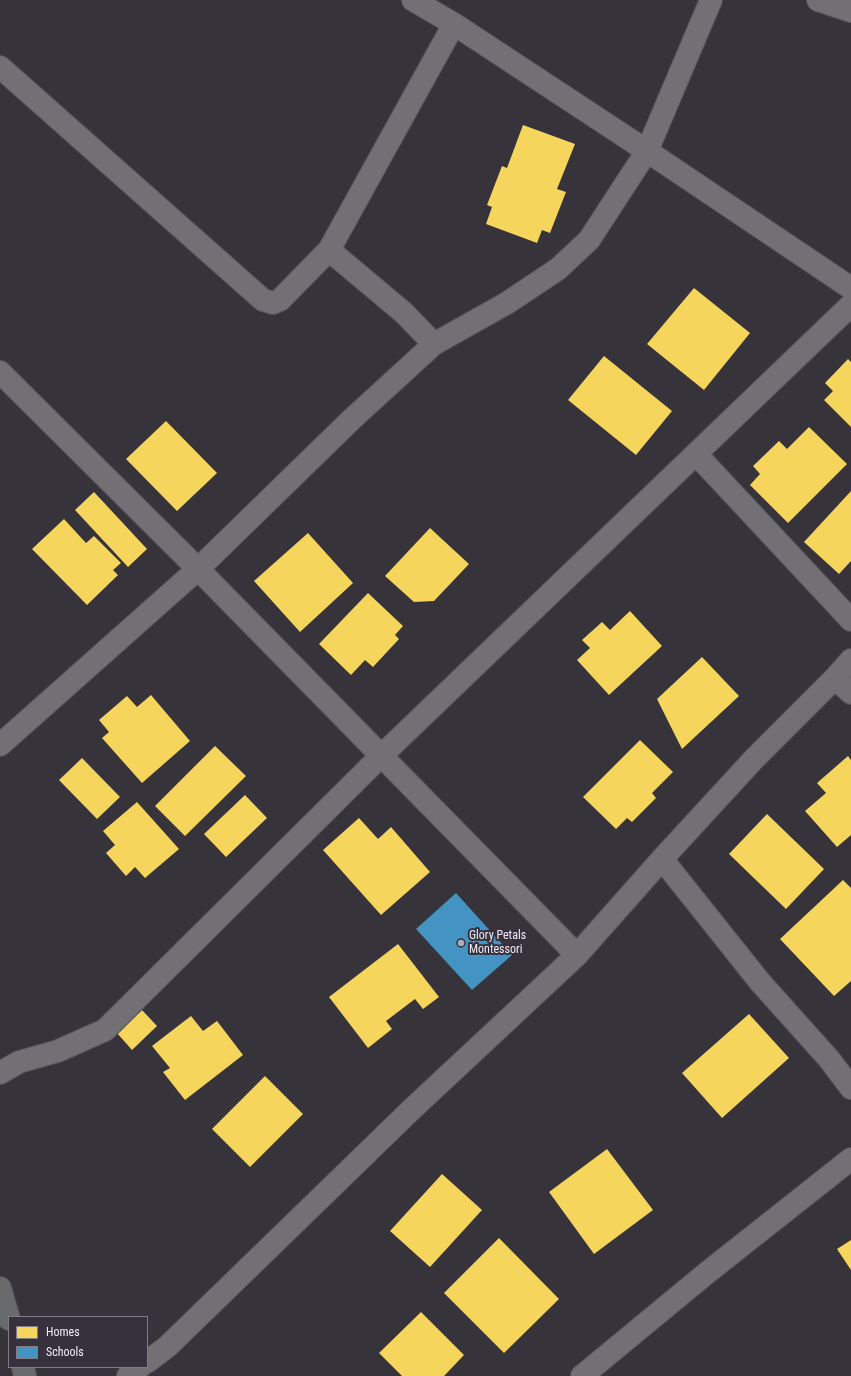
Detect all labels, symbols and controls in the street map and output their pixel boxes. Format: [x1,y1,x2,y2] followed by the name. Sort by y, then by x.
[469,929,526,957] place label: Glory Petals Montessori
[456,938,466,948] marker: Glory Petals Montessori
[8,1316,148,1368] legend
[46,1325,80,1339] text: Homes
[46,1345,84,1359] text: Schools

